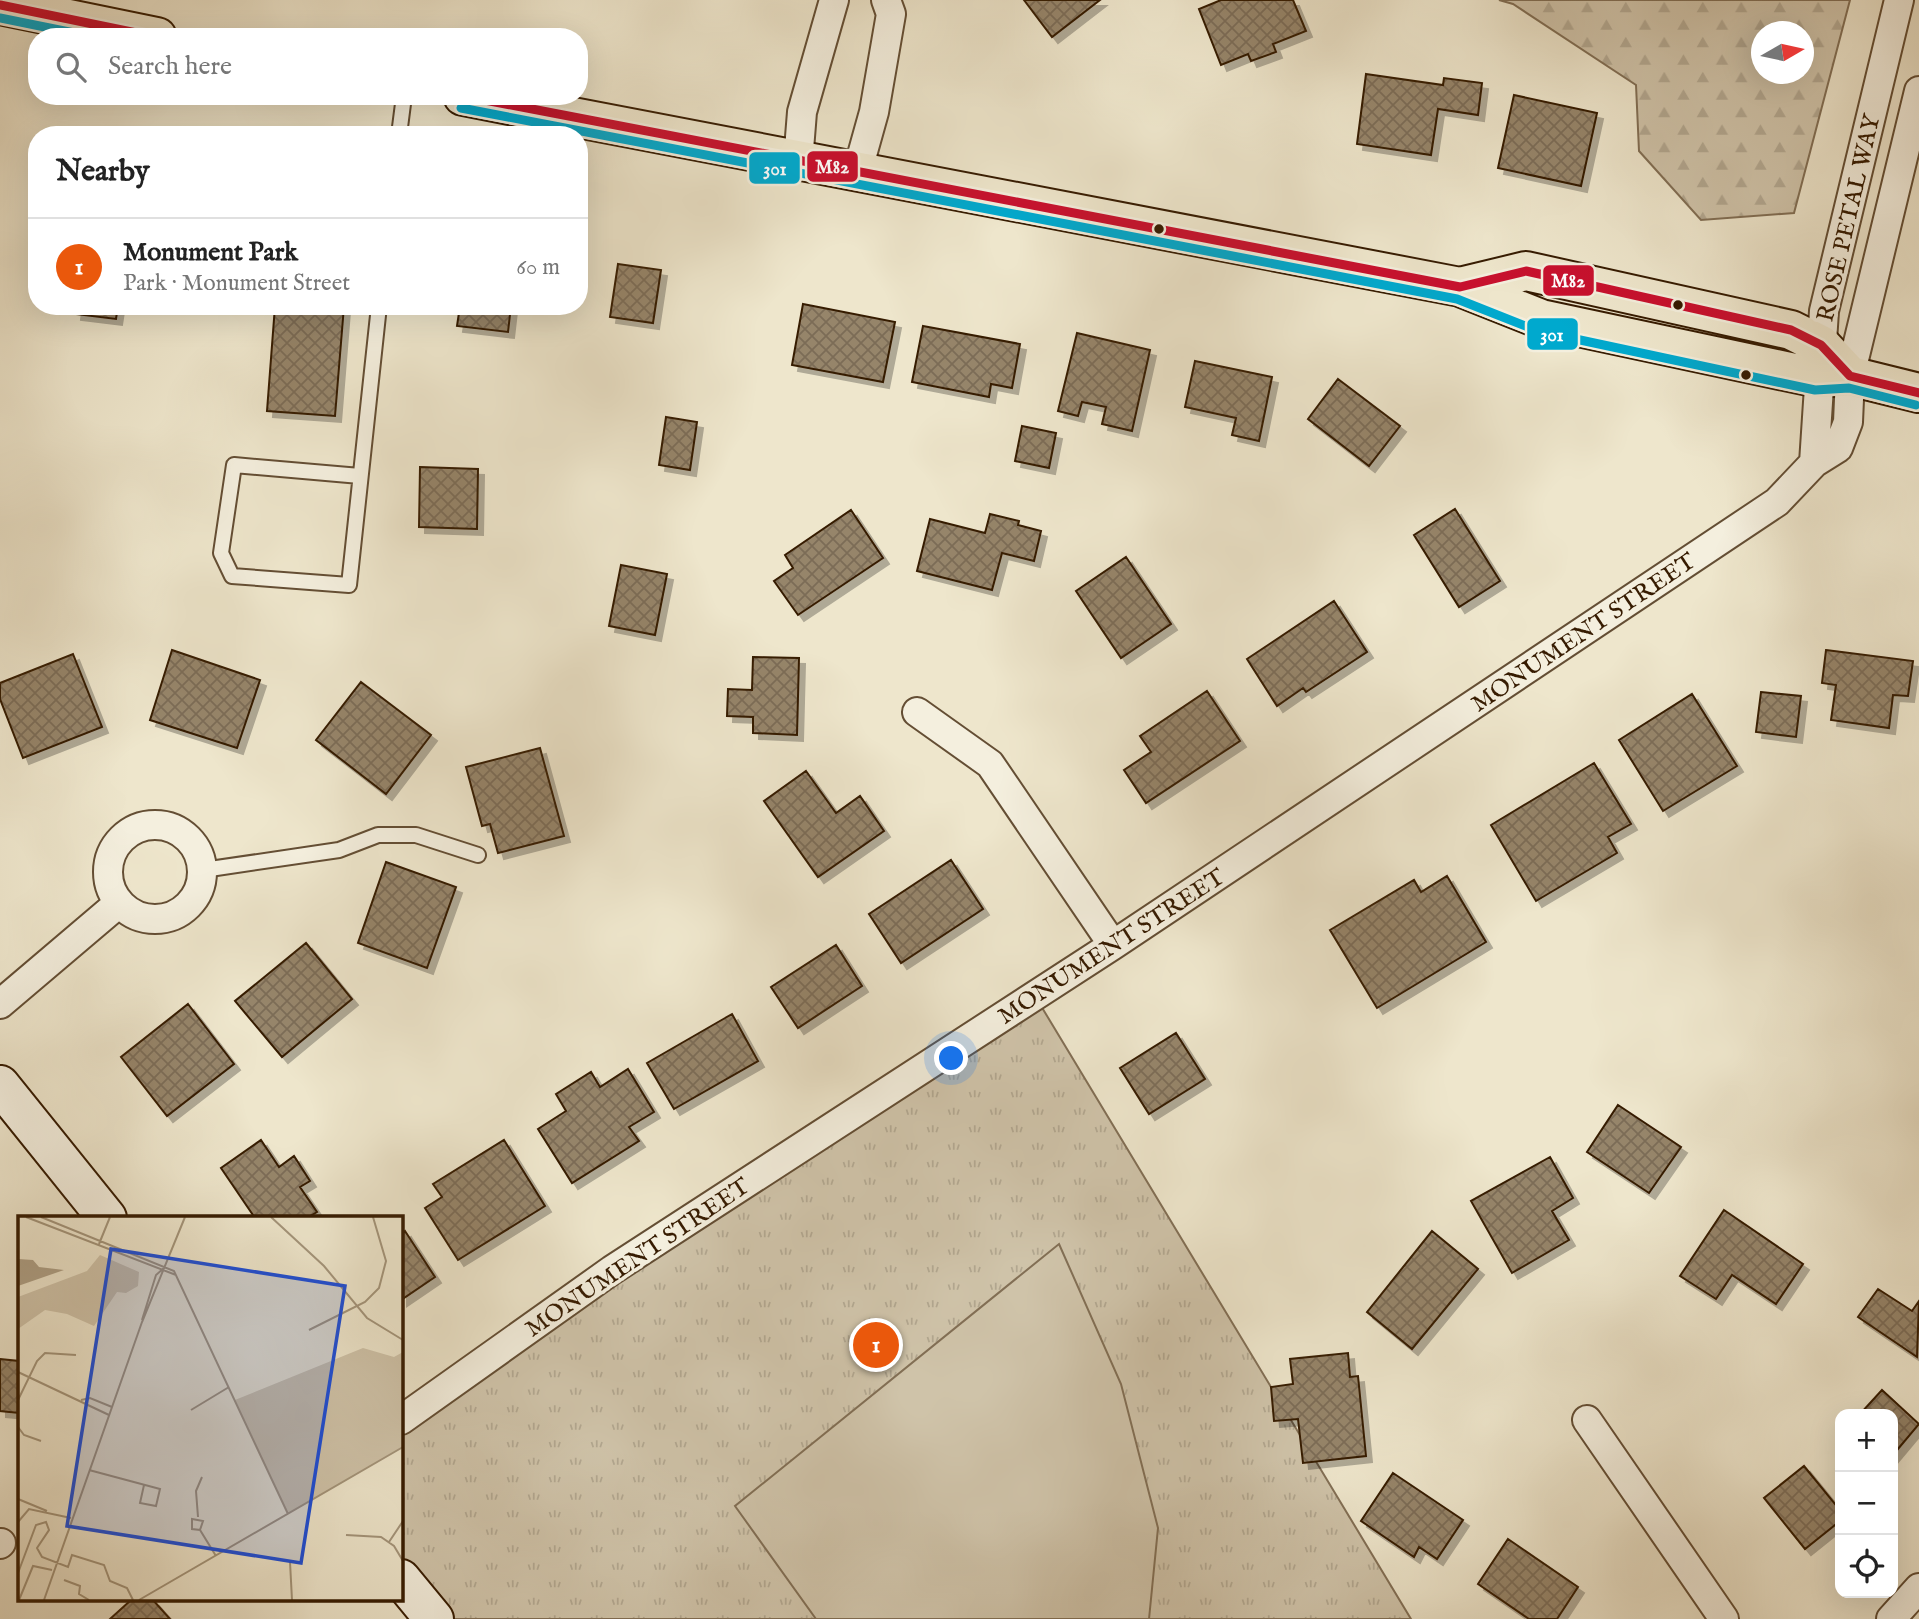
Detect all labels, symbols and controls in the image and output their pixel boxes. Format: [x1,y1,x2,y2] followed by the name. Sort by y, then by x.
[1751,21,1814,84] north arrow
[28,28,588,105] search box
[52,48,90,86] icon: search
[108,50,232,83] text: Search here
[1811,110,1889,325] street label: ROSE PETAL WAY
[806,150,859,183] line badge: M82
[748,151,801,185] line badge: 301
[56,153,149,191] text: Nearby
[815,156,849,180] text: M82
[763,158,787,182] text: 301
[1152,222,1166,236] unlabelled marker
[123,236,298,269] text: Monument Park
[75,253,83,282] text: 1
[516,253,560,282] text: 60 m
[1542,264,1595,297] line badge: M82
[123,269,350,298] text: Park · Monument Street
[1551,270,1585,294] text: M82
[1671,298,1685,312] unlabelled marker
[1526,317,1579,351] line badge: 301
[1540,324,1564,348] text: 301
[1739,368,1753,382] unlabelled marker
[1466,546,1702,720] street label: MONUMENT STREET
[993,862,1232,1032] street label: MONUMENT STREET
[934,1041,968,1075] your location
[520,1171,756,1345] street label: MONUMENT STREET
[18,1216,402,1602] inset map
[853,1319,899,1371] pin: 1
[1835,1409,1898,1598] map controls
[1835,1409,1898,1472] button: +
[1835,1472,1898,1535] button: −
[1835,1535,1898,1598] button: locate

